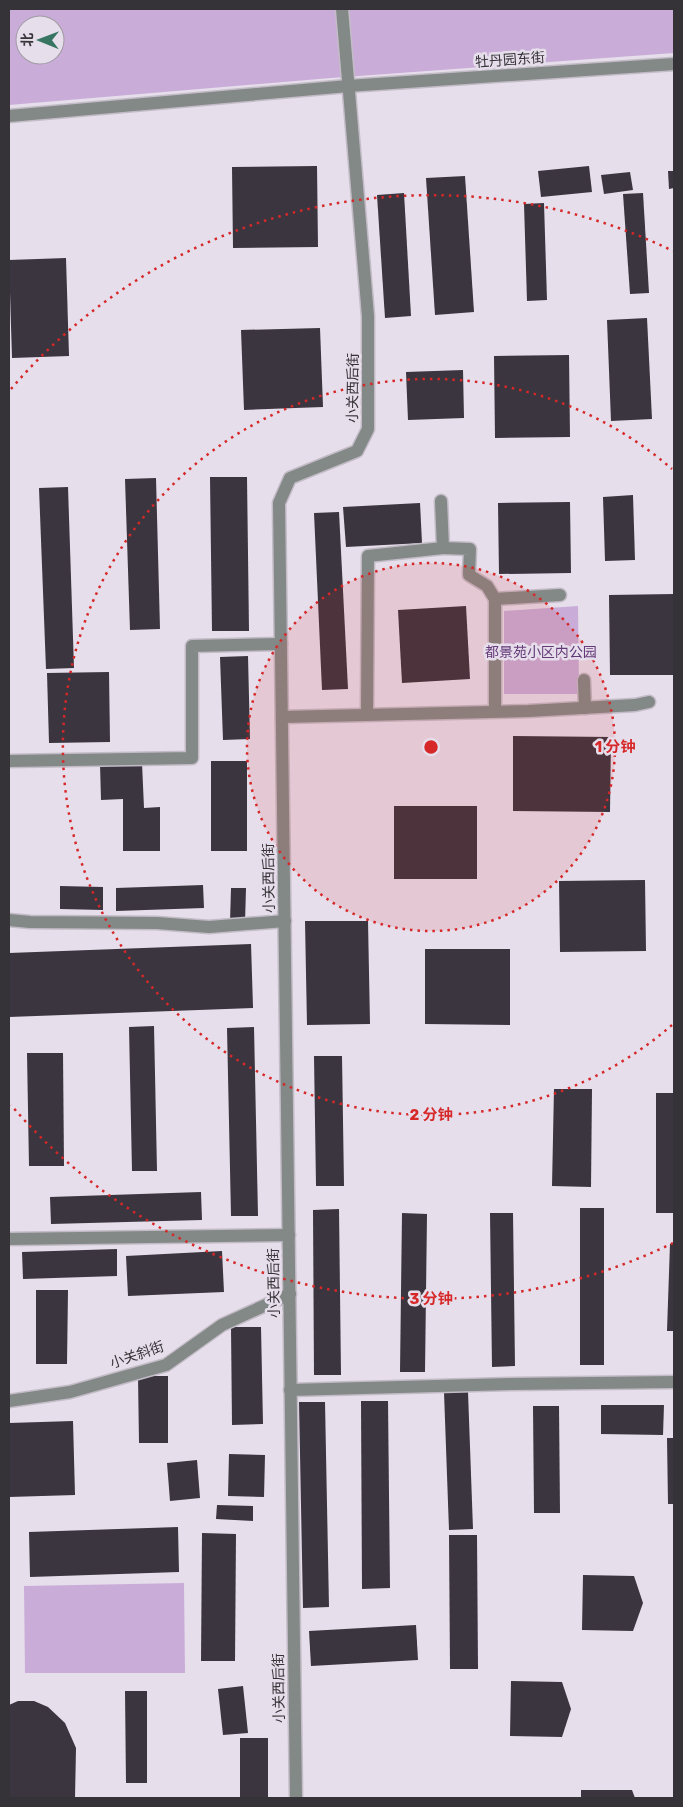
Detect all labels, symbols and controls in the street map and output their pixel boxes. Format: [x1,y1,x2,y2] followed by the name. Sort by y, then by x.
[15,15,65,65] north arrow
[19,33,36,47] text: 北
[474,49,546,71] street label: 牡丹园东街
[344,353,362,423] street label: 小关西后街
[485,644,597,661] park label: 都景苑小区内公园
[422,738,440,756] centre of rings
[595,738,635,756] text: 1 分钟
[260,843,278,913] street label: 小关西后街
[410,1106,452,1124] text: 2 分钟
[265,1248,283,1318] street label: 小关西后街
[409,1290,453,1308] text: 3 分钟
[108,1338,166,1372] street label: 小关斜街
[270,1653,288,1723] street label: 小关西后街

